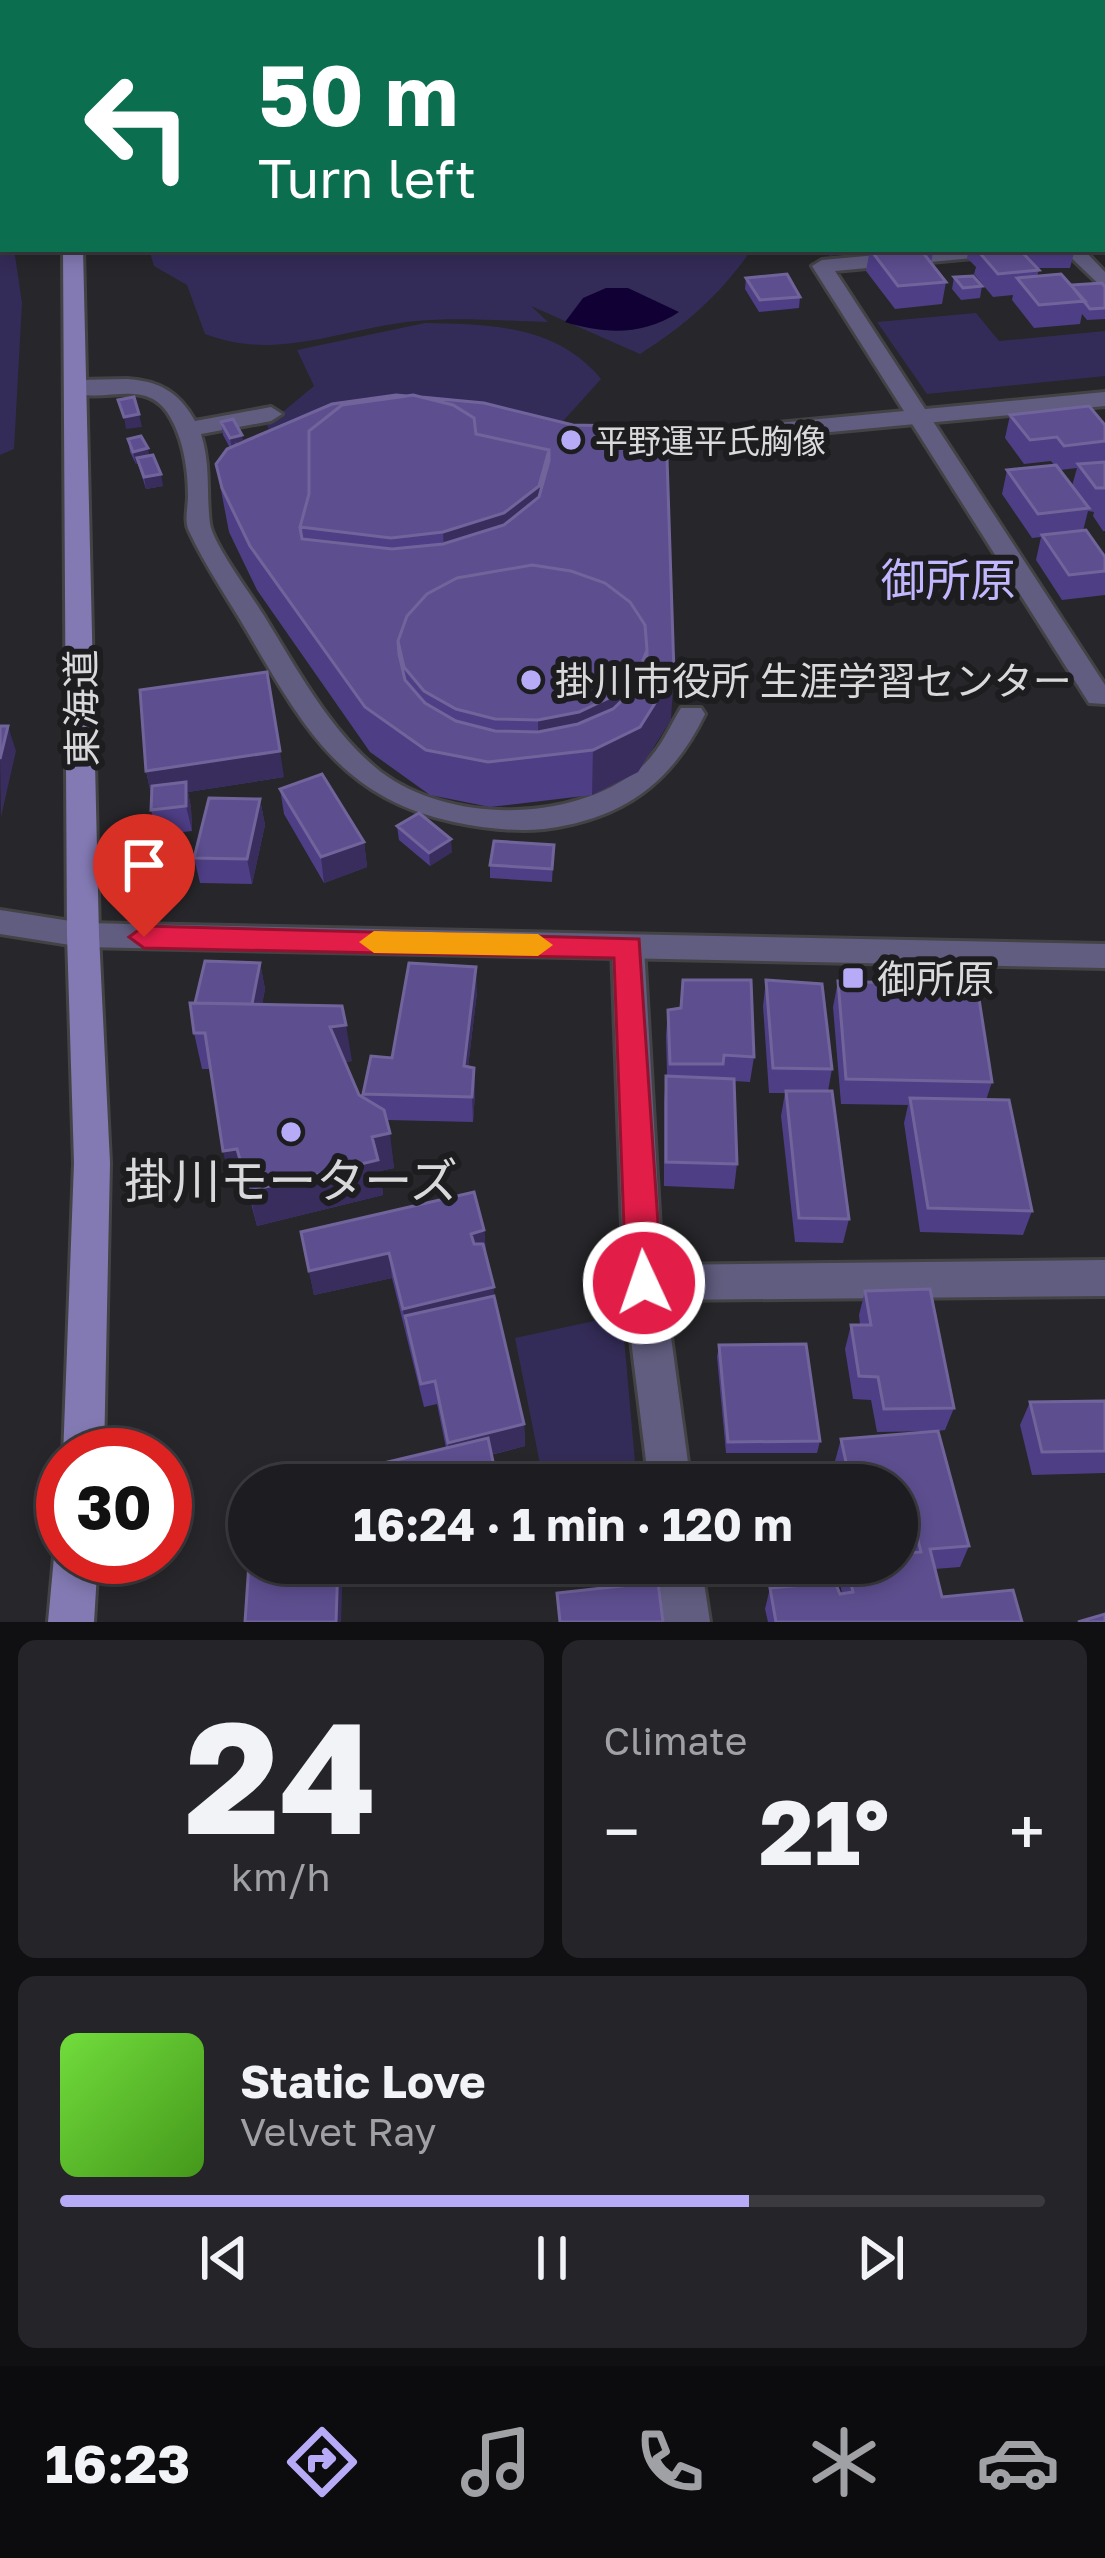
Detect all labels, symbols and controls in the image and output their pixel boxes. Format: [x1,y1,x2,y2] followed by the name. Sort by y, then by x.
[258,44,458,144] text: 50 m
[60,48,216,204] icon: left
[258,145,476,210] text: Turn left
[595,421,826,460] place label: 平野運平氏胸像
[558,427,584,453] marker: 平野運平氏胸像
[880,552,1016,606] district label: 御所原
[56,649,106,767] street label: 東海道
[555,657,1072,704] place label: 掛川市役所 生涯学習センター
[518,667,544,693] marker: 掛川市役所 生涯学習センター
[93,814,195,937] pin
[111,832,177,898] icon: arrive
[877,955,994,1002] place label: 御所原
[840,965,866,991] marker: 御所原
[278,1119,304,1145] marker: 掛川モーターズ
[124,1151,458,1209] place label: 掛川モーターズ
[581,1220,707,1346] position arrow
[36,1428,192,1584] speed limit sign: 30
[353,1497,793,1551] text: 16:24 · 1 min · 120 m
[184,1681,377,1868] text: 24
[604,1717,747,1764] text: Climate
[759,1777,889,1885] text: 21°
[604,1791,640,1871] text: −
[1009,1791,1045,1871] text: +
[231,1853,330,1900] text: km/h
[240,2054,486,2108] text: Static Love
[240,2108,436,2155] text: Velvet Ray
[191,2225,257,2291] icon: previous
[519,2225,585,2291] icon: pause
[848,2225,914,2291] icon: next
[280,2420,364,2504] icon: directions
[454,2420,538,2504] icon: music
[628,2420,712,2504] icon: phone
[802,2420,886,2504] icon: climate
[976,2420,1060,2504] icon: car
[45,2430,190,2495] text: 16:23

